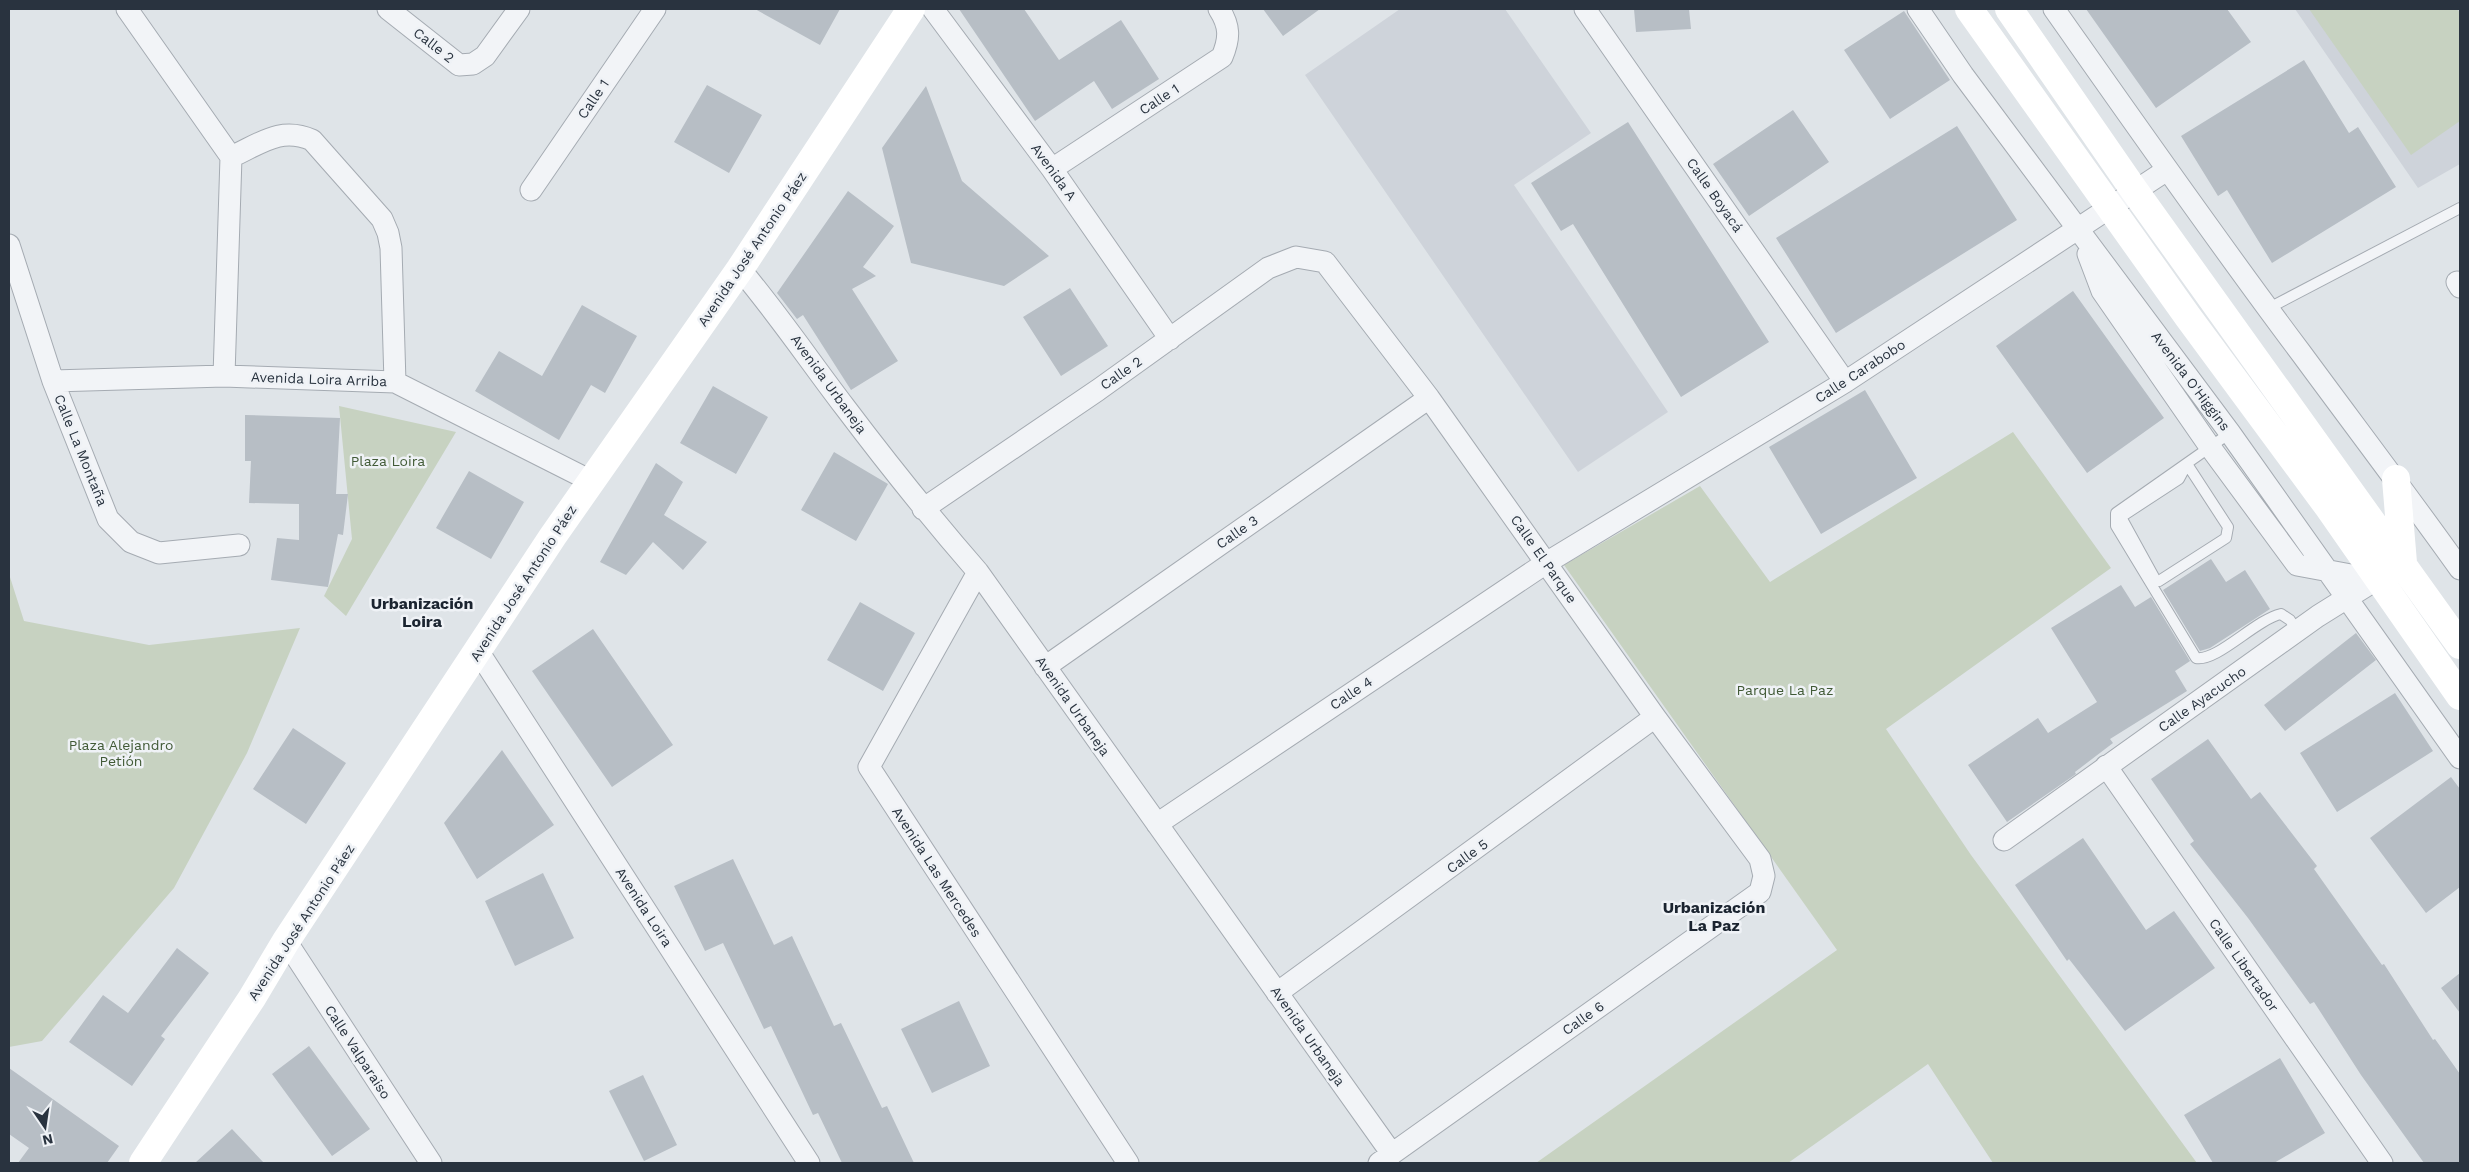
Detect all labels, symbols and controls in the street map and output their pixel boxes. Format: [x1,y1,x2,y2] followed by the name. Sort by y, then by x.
[411,24,457,66] street label: Calle 2
[574,76,612,122] street label: Calle 1
[1136,80,1182,118] street label: Calle 1
[1028,140,1080,204] street label: Avenida A
[1683,155,1747,235] street label: Calle Boyacá
[694,169,810,329] street label: Avenida José Antonio Páez
[2148,328,2234,434] street label: Avenida O'Higgins
[788,331,870,437] street label: Avenida Urbaneja
[1812,336,1908,406] street label: Calle Carabobo
[1097,353,1145,393] street label: Calle 2
[251,369,388,389] street label: Avenida Loira Arriba
[51,392,111,508] street label: Calle La Montaña
[351,453,425,469] park label: Plaza Loira
[466,502,580,664] street label: Avenida José Antonio Páez
[1213,512,1261,552] street label: Calle 3
[1508,512,1580,606] street label: Calle El Parque
[371,594,473,631] district label: Urbanización Loira
[1033,653,1114,759] street label: Avenida Urbaneja
[2155,663,2249,735] street label: Calle Ayacucho
[1327,673,1375,713] street label: Calle 4
[1737,682,1833,698] park label: Parque La Paz
[69,737,173,769] park label: Plaza Alejandro Petión
[889,804,985,940] street label: Avenida Las Mercedes
[1443,836,1491,876] street label: Calle 5
[244,841,358,1003] street label: Avenida José Antonio Páez
[612,864,676,950] street label: Avenida Loira
[1663,898,1765,935] district label: Urbanización La Paz
[2206,915,2282,1015] street label: Calle Libertador
[1268,983,1349,1089] street label: Avenida Urbaneja
[1559,998,1607,1038] street label: Calle 6
[322,1002,394,1102] street label: Calle Valparaiso
[20,1102,70,1152] north arrow
[41,1131,55,1149] text: N

